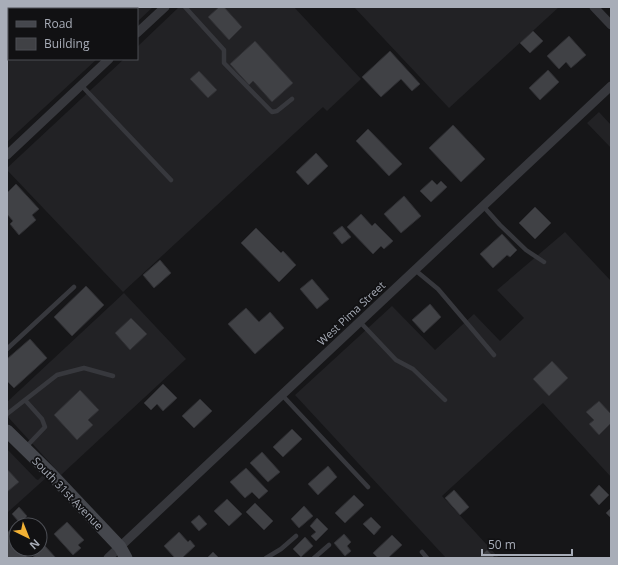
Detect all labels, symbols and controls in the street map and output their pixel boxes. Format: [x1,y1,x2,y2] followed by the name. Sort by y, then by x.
[8,8,138,60] legend
[44,15,73,32] text: Road
[44,35,90,52] text: Building
[314,278,388,348] street label: West Pima Street
[29,453,107,533] street label: South 31st Avenue
[8,517,48,557] north arrow
[482,531,572,557] scale bar
[27,536,44,553] text: N
[488,536,516,553] text: 50 m

